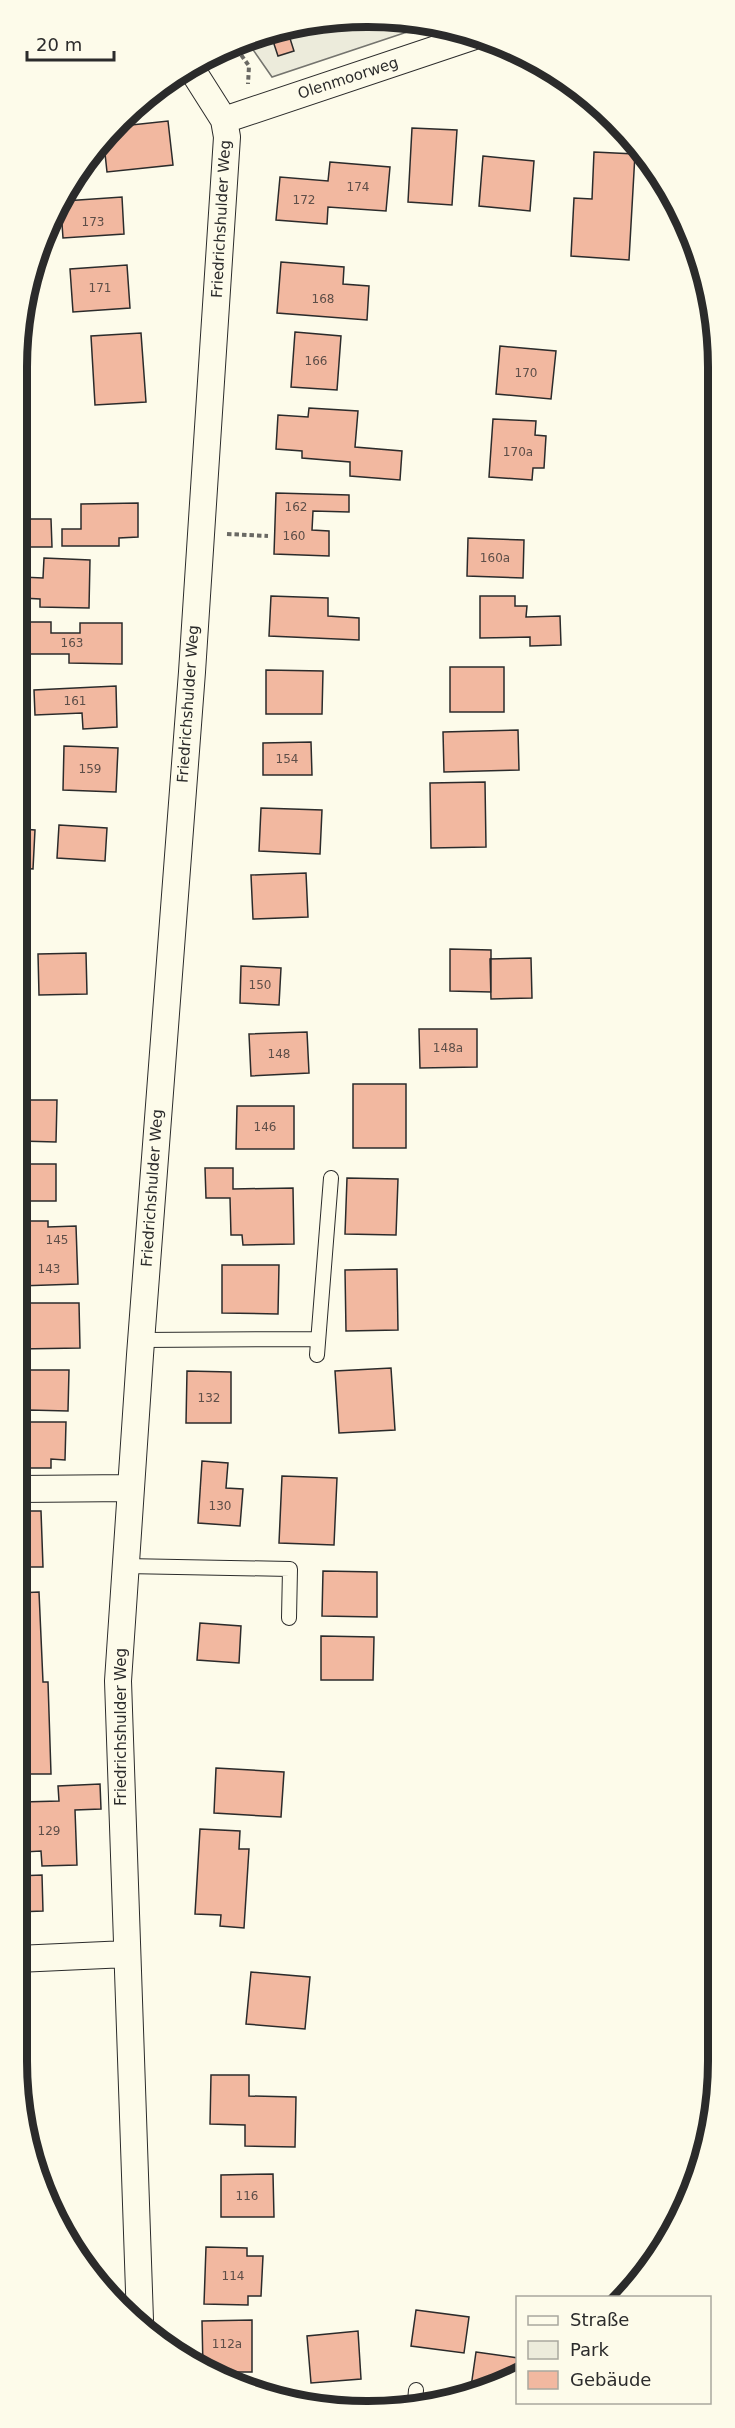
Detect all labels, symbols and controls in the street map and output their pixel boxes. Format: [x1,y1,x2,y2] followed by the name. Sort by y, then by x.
[27,24,114,62] scale bar
[36,34,82,55] text: 20 m
[295,53,401,103] street label: Olenmoorweg
[208,140,234,298] street label: Friedrichshulder Weg
[347,180,369,194] house number: 174
[293,193,315,207] house number: 172
[82,215,104,229] house number: 173
[89,281,111,295] house number: 171
[312,292,334,306] house number: 168
[305,354,327,368] house number: 166
[515,366,537,380] house number: 170
[503,445,533,459] house number: 170a
[285,500,307,514] house number: 162
[283,529,305,543] house number: 160
[480,551,510,565] house number: 160a
[174,625,202,783] street label: Friedrichshulder Weg
[61,636,83,650] house number: 163
[64,694,86,708] house number: 161
[276,752,298,766] house number: 154
[79,762,101,776] house number: 159
[249,978,271,992] house number: 150
[433,1041,463,1055] house number: 148a
[268,1047,290,1061] house number: 148
[138,1109,166,1267] street label: Friedrichshulder Weg
[254,1120,276,1134] house number: 146
[46,1233,68,1247] house number: 145
[38,1262,60,1276] house number: 143
[198,1391,220,1405] house number: 132
[209,1499,231,1513] house number: 130
[112,1648,130,1806] street label: Friedrichshulder Weg
[38,1824,60,1838] house number: 129
[236,2189,258,2203] house number: 116
[222,2269,244,2283] house number: 114
[516,2296,711,2404] legend
[570,2309,629,2330] text: Straße
[212,2337,242,2351] house number: 112a
[570,2339,609,2360] text: Park
[570,2369,651,2390] text: Gebäude

